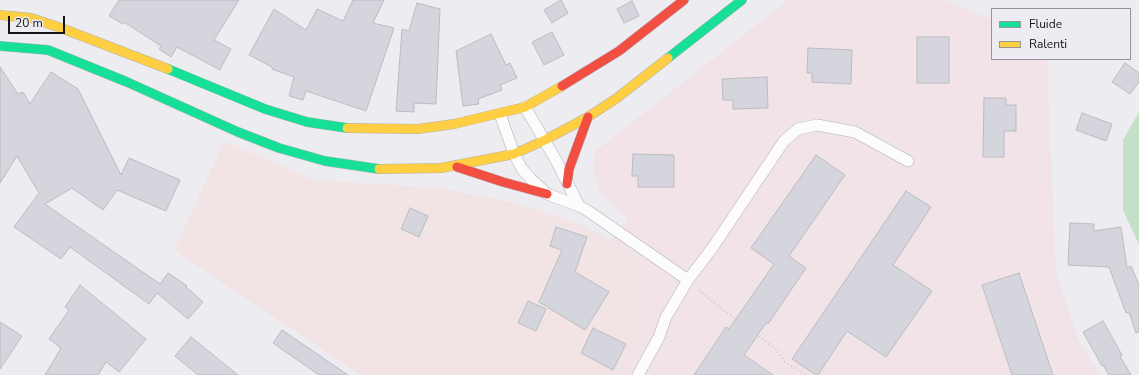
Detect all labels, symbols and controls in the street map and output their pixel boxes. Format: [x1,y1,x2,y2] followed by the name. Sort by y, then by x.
[10,8,67,34] scale bar
[991,8,1131,60] legend
[15,15,43,31] text: 20 m
[1029,16,1062,32] text: Fluide
[1029,36,1067,52] text: Ralenti

